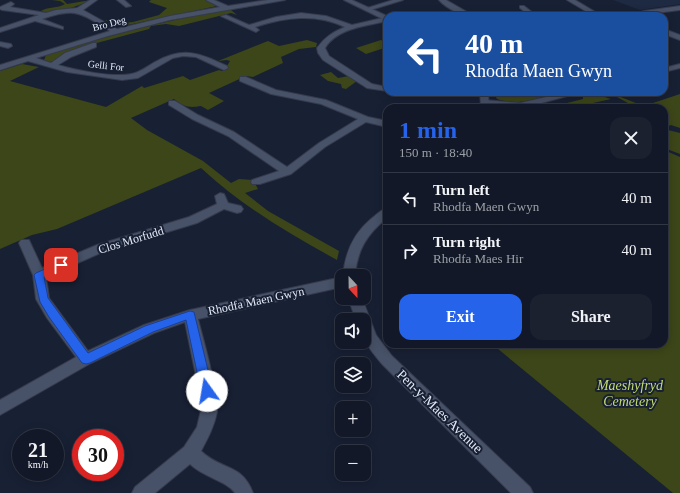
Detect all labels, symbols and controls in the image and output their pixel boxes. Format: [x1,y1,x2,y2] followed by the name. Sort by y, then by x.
[91,14,127,33] street label: Bro Deg
[399,28,451,80] icon: left
[465,28,523,59] text: 40 m
[87,58,125,73] street label: Gelli For
[465,61,612,81] text: Rhodfa Maen Gwyn
[399,117,457,143] text: 1 min
[610,117,652,159] button: close
[399,145,472,160] text: 150 m · 18:40
[433,182,490,198] text: Turn left
[399,188,421,210] icon: left
[622,190,652,206] text: 40 m
[433,199,539,214] text: Rhodfa Maen Gwyn
[97,223,165,257] street label: Clos Morfudd
[433,234,500,250] text: Turn right
[399,240,421,262] icon: right
[622,242,652,258] text: 40 m
[44,248,78,282] pin
[433,251,523,266] text: Rhodfa Maes Hir
[50,254,72,276] icon: arrive
[335,269,371,305] north arrow
[335,269,371,481] map controls
[207,284,305,318] street label: Rhodfa Maen Gwyn
[399,294,522,340] button: Exit
[530,294,652,340] button: Share
[335,313,371,349] button: sound
[335,357,371,393] button: layers
[394,367,485,456] street label: Pen-y-Maes Avenue
[186,370,228,412] position arrow
[596,378,664,409] park label: Maeshyfryd Cemetery
[335,401,371,437] button: +
[72,429,124,481] speed limit sign: 30
[28,439,48,461] text: 21
[335,445,371,481] button: −
[28,459,48,470] text: km/h

